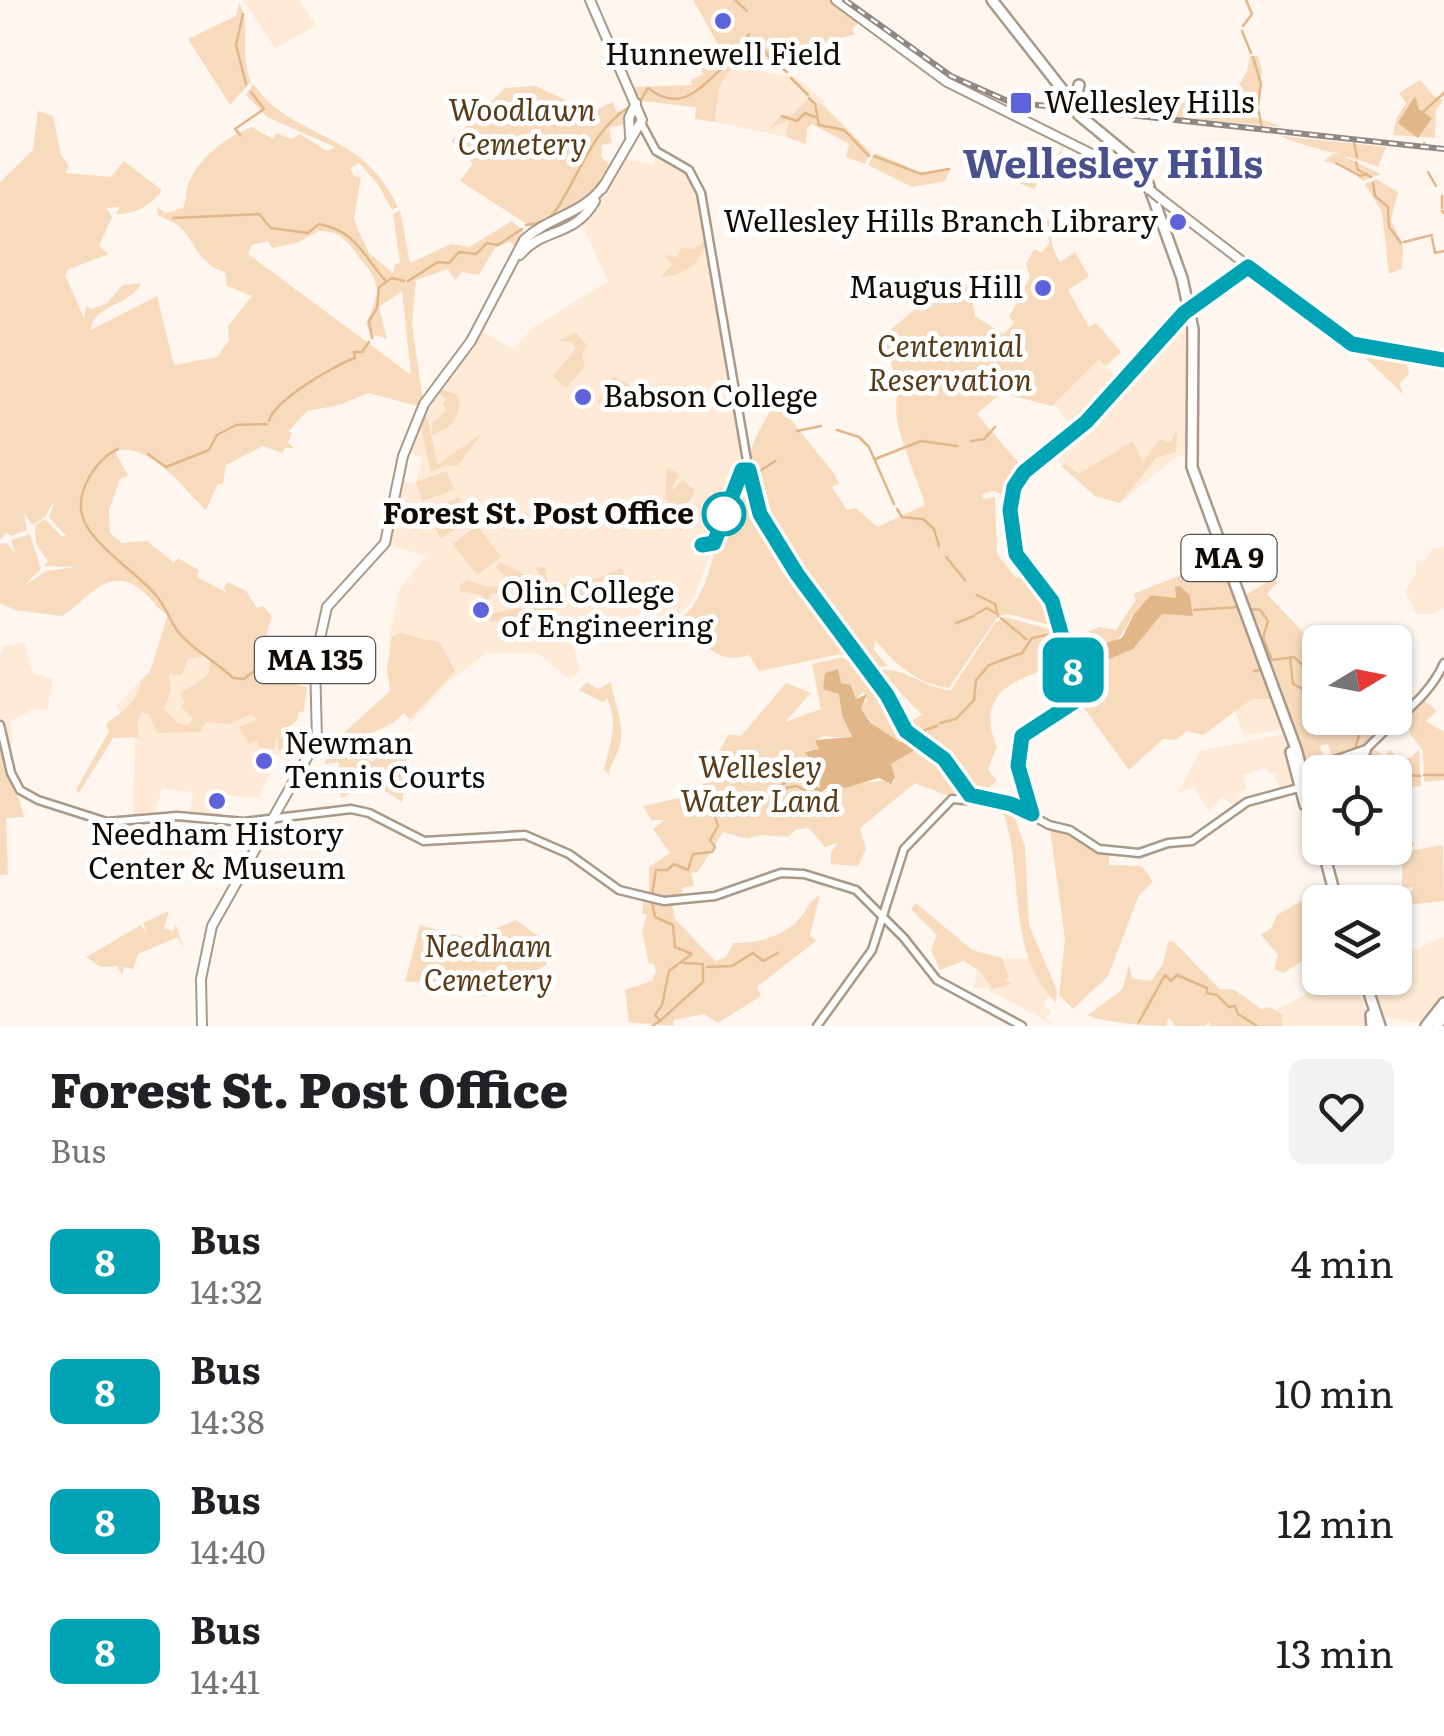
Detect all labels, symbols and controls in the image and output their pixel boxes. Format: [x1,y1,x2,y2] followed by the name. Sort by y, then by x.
[712,10,734,32] marker: Hunnewell Field
[605,30,841,74] place label: Hunnewell Field
[1044,78,1255,122] place label: Wellesley Hills
[448,86,596,164] park label: Woodlawn Cemetery
[1008,90,1034,116] marker: Wellesley Hills
[963,131,1263,190] district label: Wellesley Hills
[723,197,1159,241] place label: Wellesley Hills Branch Library
[1167,211,1189,233] marker: Wellesley Hills Branch Library
[848,263,1023,307] place label: Maugus Hill
[1032,277,1054,299] marker: Maugus Hill
[868,322,1032,400] park label: Centennial Reservation
[603,372,818,416] place label: Babson College
[572,386,594,408] marker: Babson College
[382,489,694,533] place label: Forest St. Post Office
[703,493,745,535] marker: Forest St. Post Office
[1182,535,1276,581] road number: MA 9
[501,568,713,646] place label: Olin College of Engineering
[470,599,492,621] marker: Olin College of Engineering
[1302,625,1412,735] north arrow
[1302,625,1412,995] map controls
[255,637,375,683] road number: MA 135
[1040,638,1106,702] line badge: 8
[1063,644,1083,696] text: 8
[284,719,485,797] place label: Newman Tennis Courts
[680,743,841,821] park label: Wellesley Water Land
[253,750,275,772] marker: Newman Tennis Courts
[1302,755,1412,865] button: locate
[206,790,228,812] marker: Needham History Center & Museum
[88,810,346,888] place label: Needham History Center & Museum
[1302,885,1412,995] button: layers
[423,922,553,1000] park label: Needham Cemetery
[50,1052,568,1123] text: Forest St. Post Office
[1289,1059,1394,1164] button: heart
[50,1125,106,1173] text: Bus
[190,1209,261,1266] text: Bus
[1291,1233,1394,1290] text: 4 min
[95,1235,115,1287] text: 8
[190,1266,262,1314] text: 14:32
[190,1339,261,1396] text: Bus
[1274,1363,1394,1420] text: 10 min
[95,1365,115,1417] text: 8
[190,1396,265,1444] text: 14:38
[190,1469,261,1526] text: Bus
[1277,1493,1394,1550] text: 12 min
[95,1495,115,1547] text: 8
[190,1526,266,1574] text: 14:40
[190,1599,261,1656] text: Bus
[1276,1623,1394,1680] text: 13 min
[95,1625,115,1677] text: 8
[190,1656,260,1704] text: 14:41

